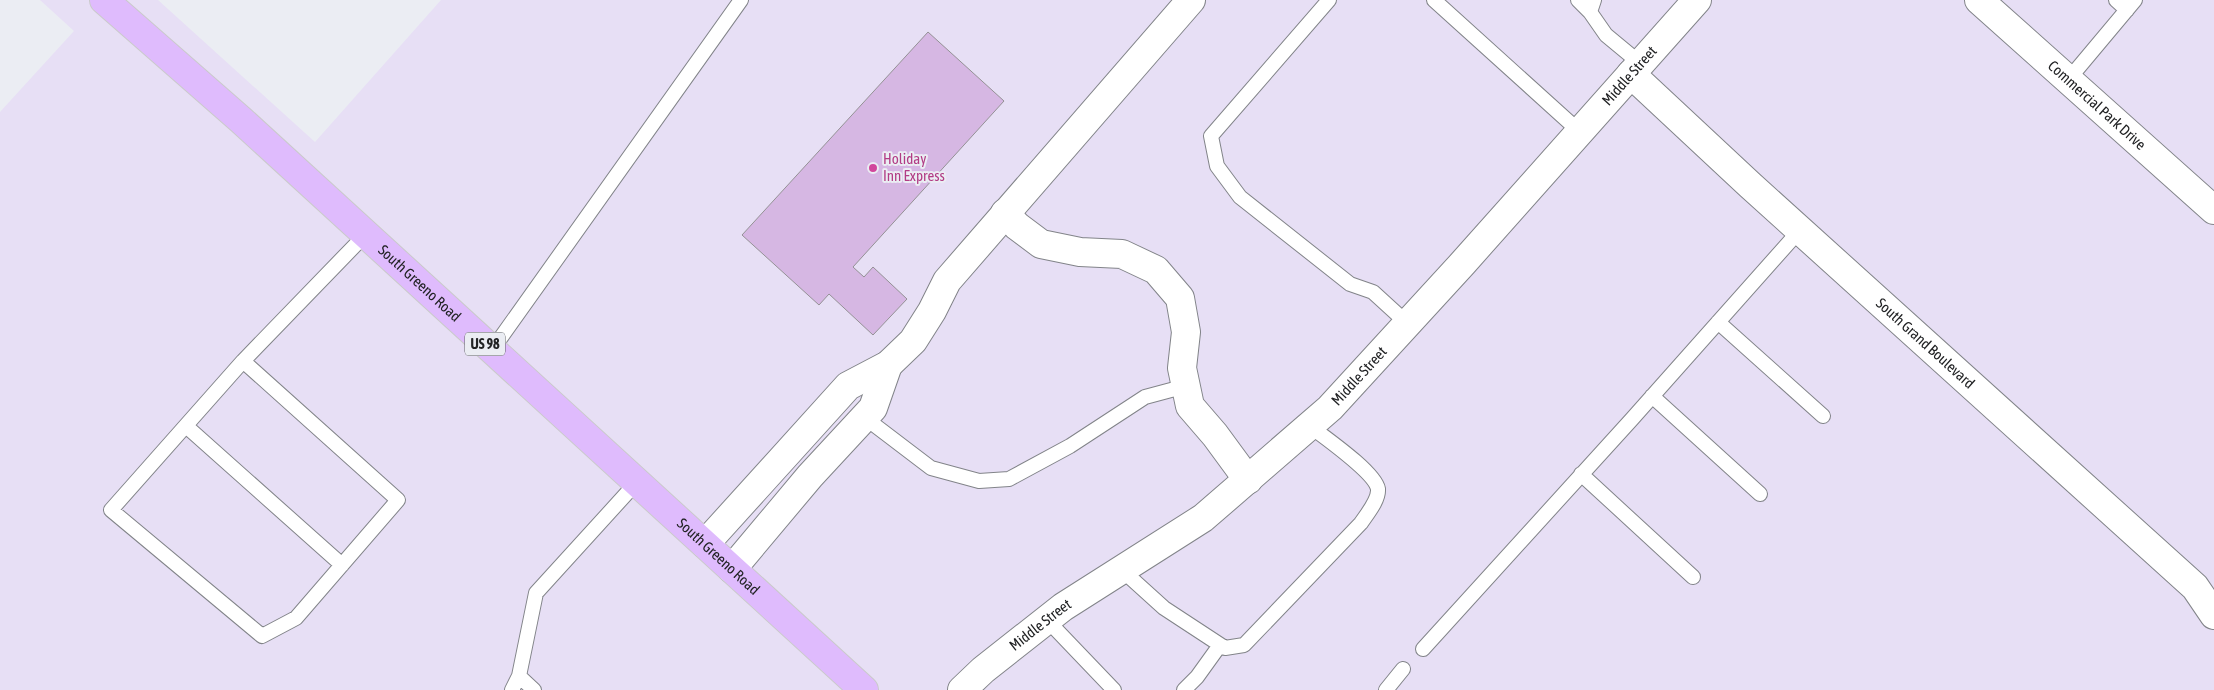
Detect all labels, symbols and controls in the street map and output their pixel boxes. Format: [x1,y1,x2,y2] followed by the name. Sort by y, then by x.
[1598,42,1660,109] street label: Middle Street
[2045,57,2150,153] street label: Commercial Park Drive
[883,150,945,184] place label: Holiday Inn Express
[867,162,879,174] marker: Holiday Inn Express
[375,241,464,325] street label: South Greeno Road
[1873,294,1978,392] street label: South Grand Boulevard
[465,332,505,356] road number: US 98
[1328,343,1390,409] street label: Middle Street
[674,514,763,598] street label: South Greeno Road
[1006,595,1074,654] street label: Middle Street

